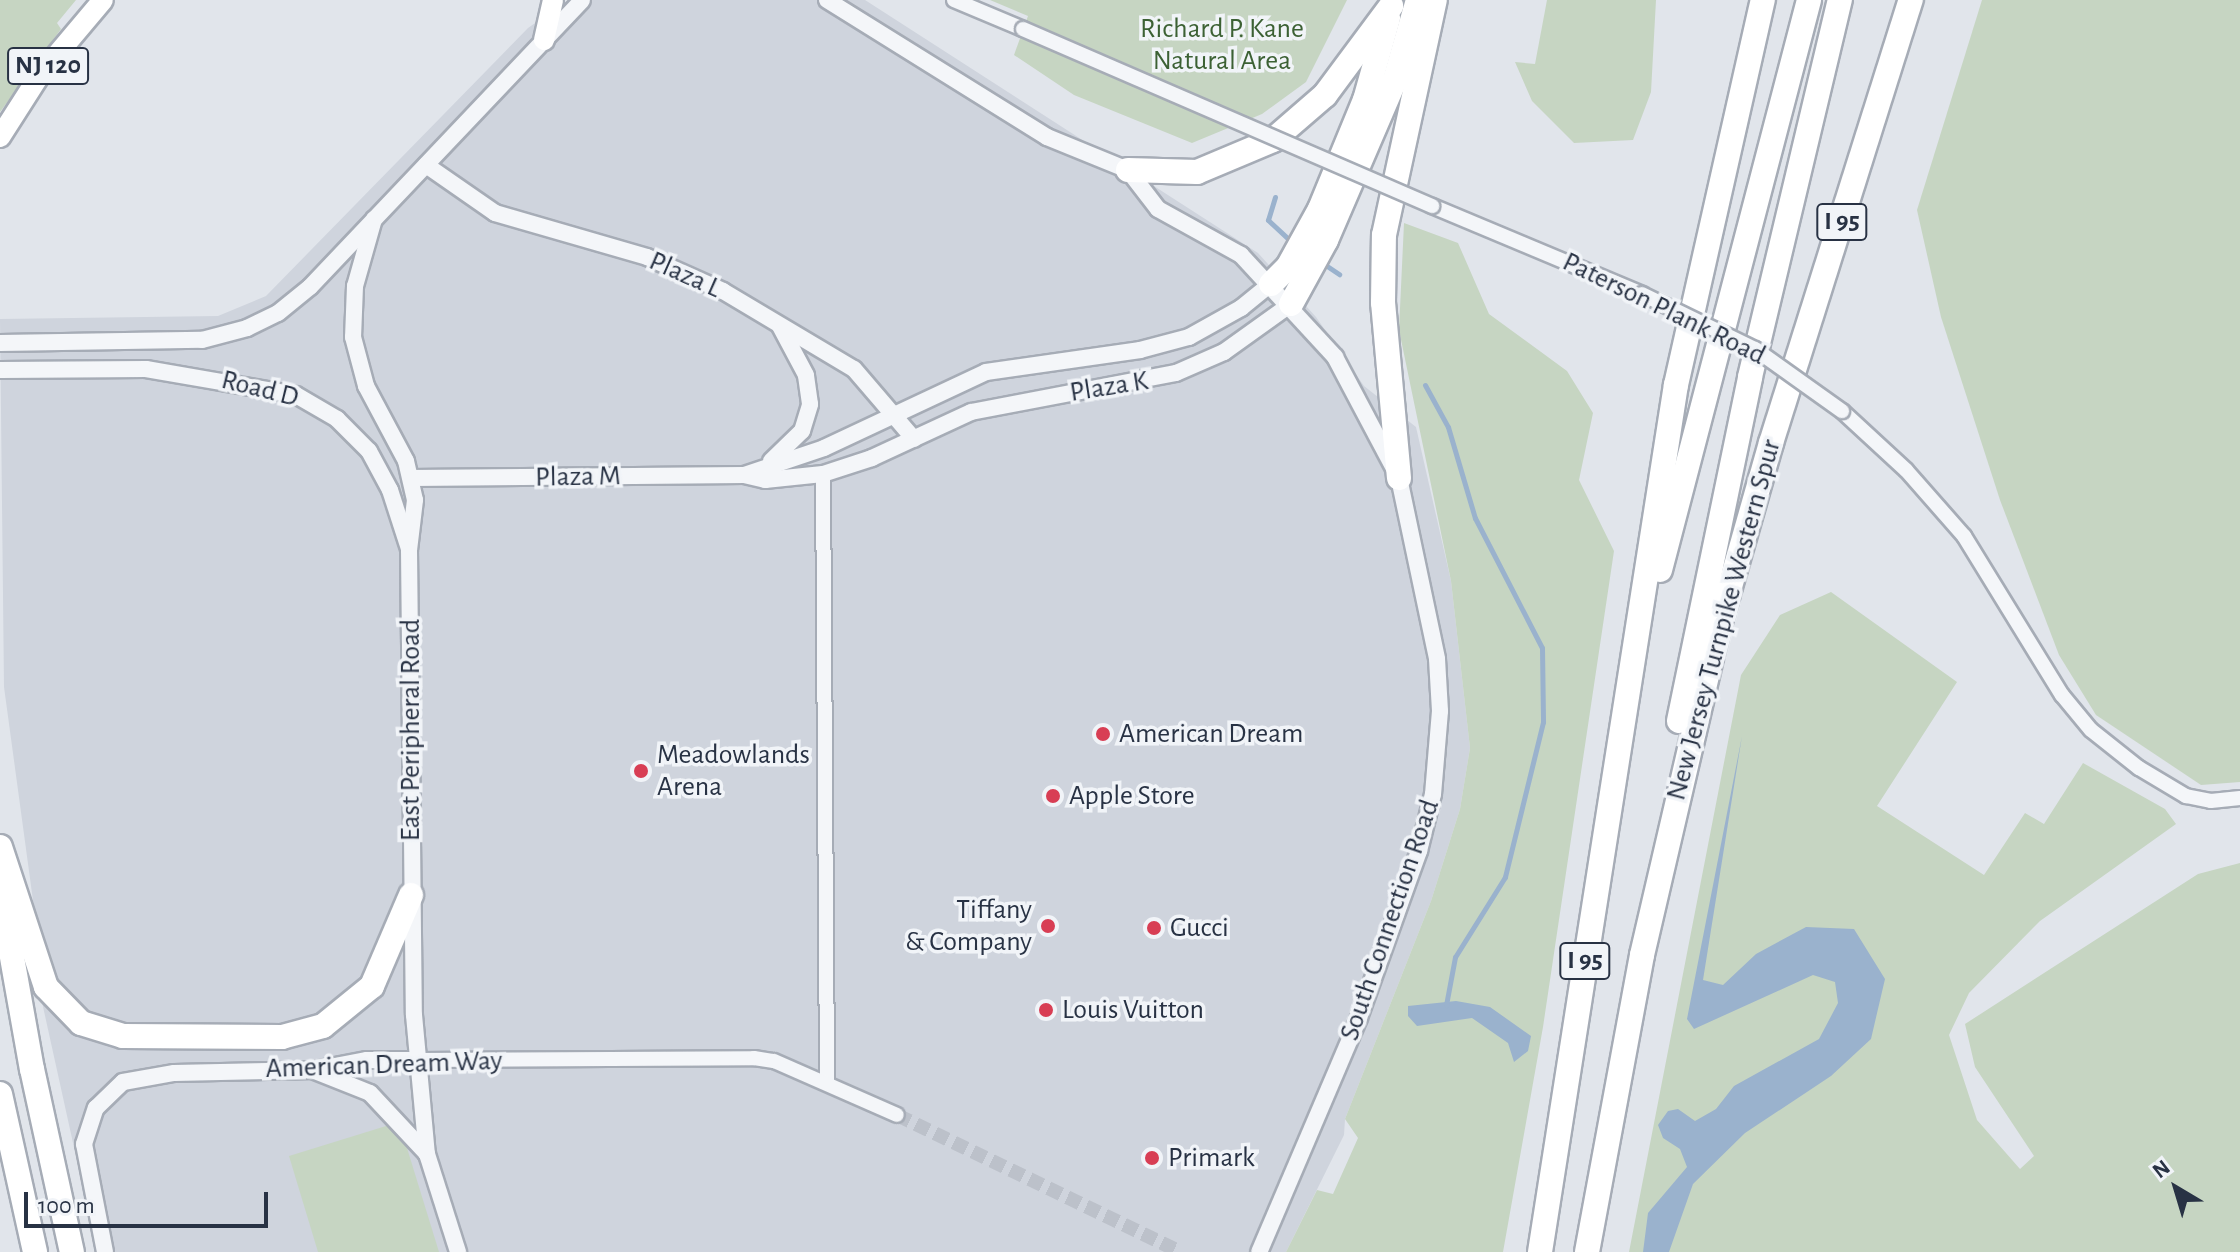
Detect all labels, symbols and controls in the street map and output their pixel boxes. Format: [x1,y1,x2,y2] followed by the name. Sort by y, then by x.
[1140,12,1304,78] park label: Richard P. Kane Natural Area
[6,44,90,88] road number: NJ 120
[1816,200,1868,244] road number: I 95
[644,244,726,306] street label: Plaza L
[1557,245,1771,373] street label: Paterson Plank Road
[218,363,302,415] street label: Road D
[1067,364,1151,410] street label: Plaza K
[1660,436,1788,804] street label: New Jersey Turnpike Western Spur
[535,459,621,495] street label: Plaza M
[394,619,428,841] street label: East Peripheral Road
[1119,717,1303,751] place label: American Dream
[1094,725,1112,743] marker: American Dream
[657,738,810,804] place label: Meadowlands Arena
[632,762,650,780] marker: Meadowlands Arena
[1069,779,1195,813] place label: Apple Store
[1044,787,1062,805] marker: Apple Store
[1333,795,1447,1045] street label: South Connection Road
[905,893,1032,959] place label: Tiffany & Company
[1170,911,1229,945] place label: Gucci
[1039,917,1057,935] marker: Tiffany & Company
[1145,919,1163,937] marker: Gucci
[1559,939,1611,983] road number: I 95
[1062,993,1204,1027] place label: Louis Vuitton
[1037,1001,1055,1019] marker: Louis Vuitton
[265,1044,503,1086] street label: American Dream Way
[1168,1141,1255,1175] place label: Primark
[2136,1148,2216,1228] north arrow
[1143,1149,1161,1167] marker: Primark
[2148,1156,2174,1182] text: N
[28,1176,272,1226] scale bar
[38,1194,95,1218] text: 100 m

